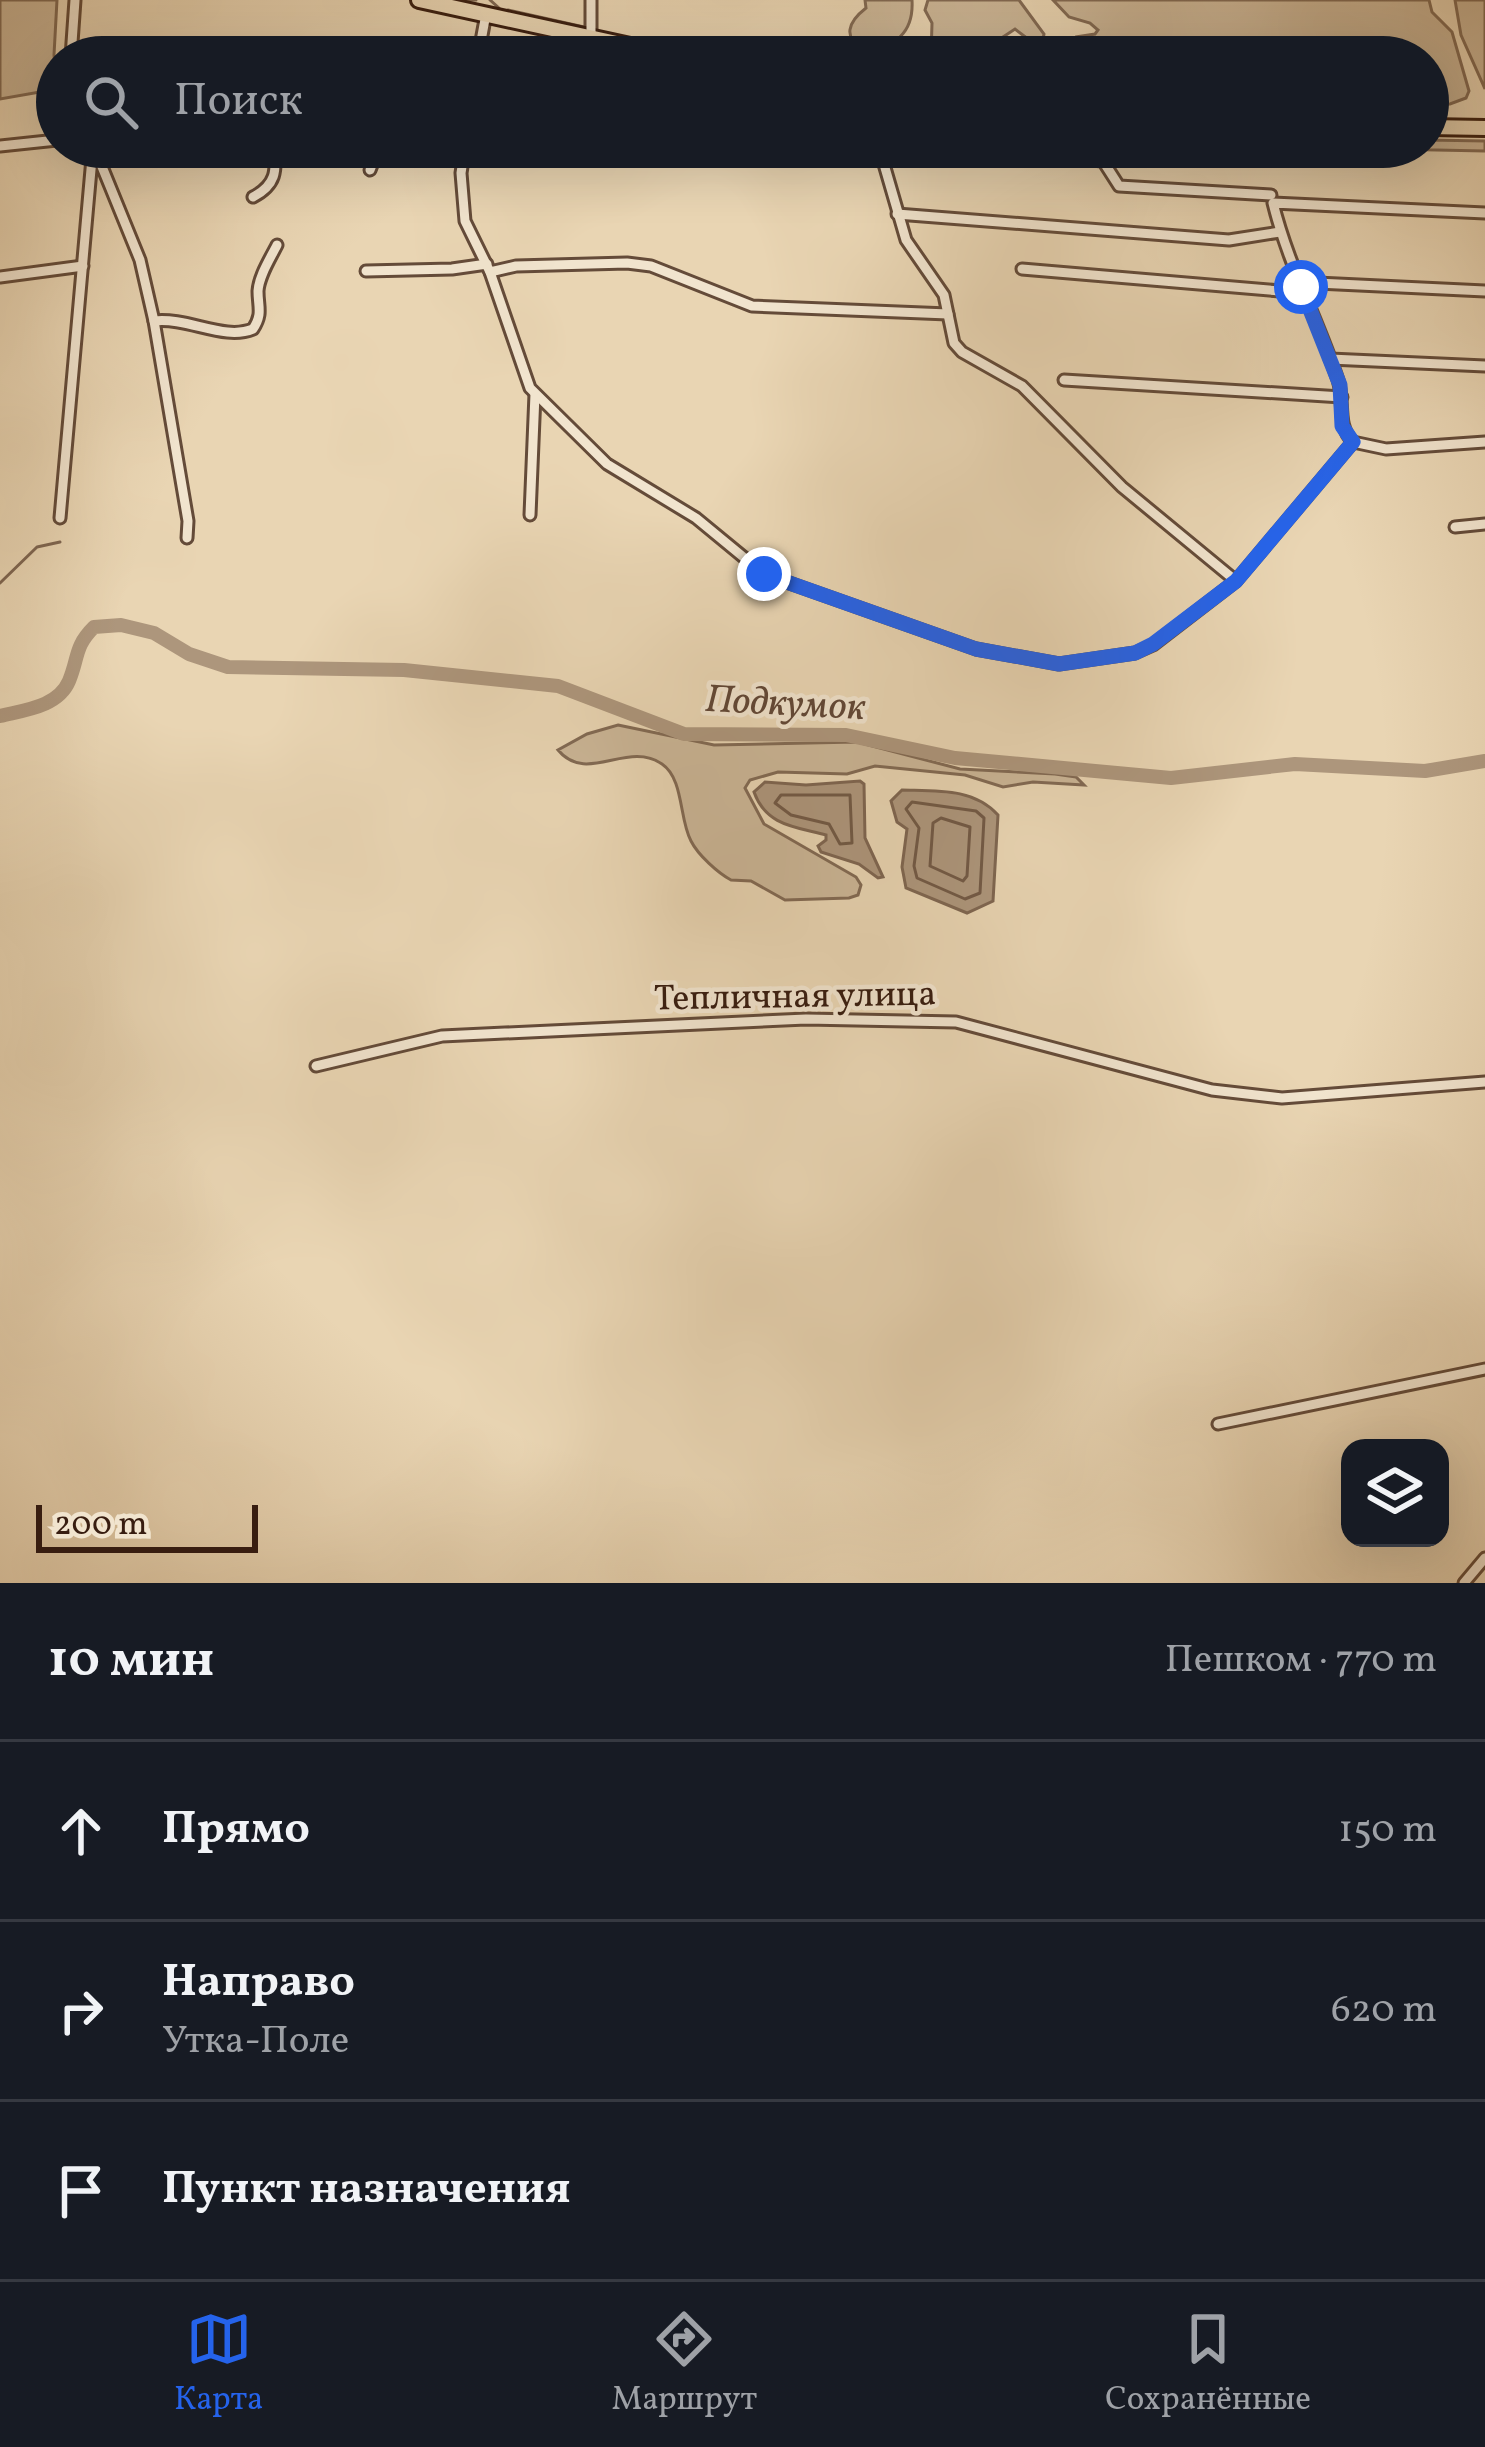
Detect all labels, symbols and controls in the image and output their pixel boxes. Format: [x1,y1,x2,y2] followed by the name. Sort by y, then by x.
[36,36,1449,168] search box
[78,69,144,135] icon: search
[174,71,303,134] text: Поиск
[1274,260,1328,314] route start
[737,547,791,601] route end
[704,674,867,736] water label: Подкумок
[653,971,937,1025] street label: Тепличная улица
[1341,1439,1449,1547] map controls
[1341,1439,1449,1547] button: layers
[36,1499,258,1552] scale bar
[54,1503,148,1549] text: 200 m
[48,1626,214,1697] text: 10 мин
[1165,1634,1437,1688] text: Пешком · 770 m
[48,1798,114,1864] icon: ahead
[162,1799,310,1862] text: Прямо
[1338,1804,1437,1858] text: 150 m
[162,1952,355,2015] text: Направо
[48,1978,114,2044] icon: right
[1331,1984,1437,2038] text: 620 m
[162,2015,349,2069] text: Утка-Поле
[48,2158,114,2224] icon: arrive
[162,2159,571,2222] text: Пункт назначения
[174,2306,264,2424] tab: Карта
[612,2306,757,2424] tab: Маршрут
[1105,2306,1311,2424] tab: Сохранённые

